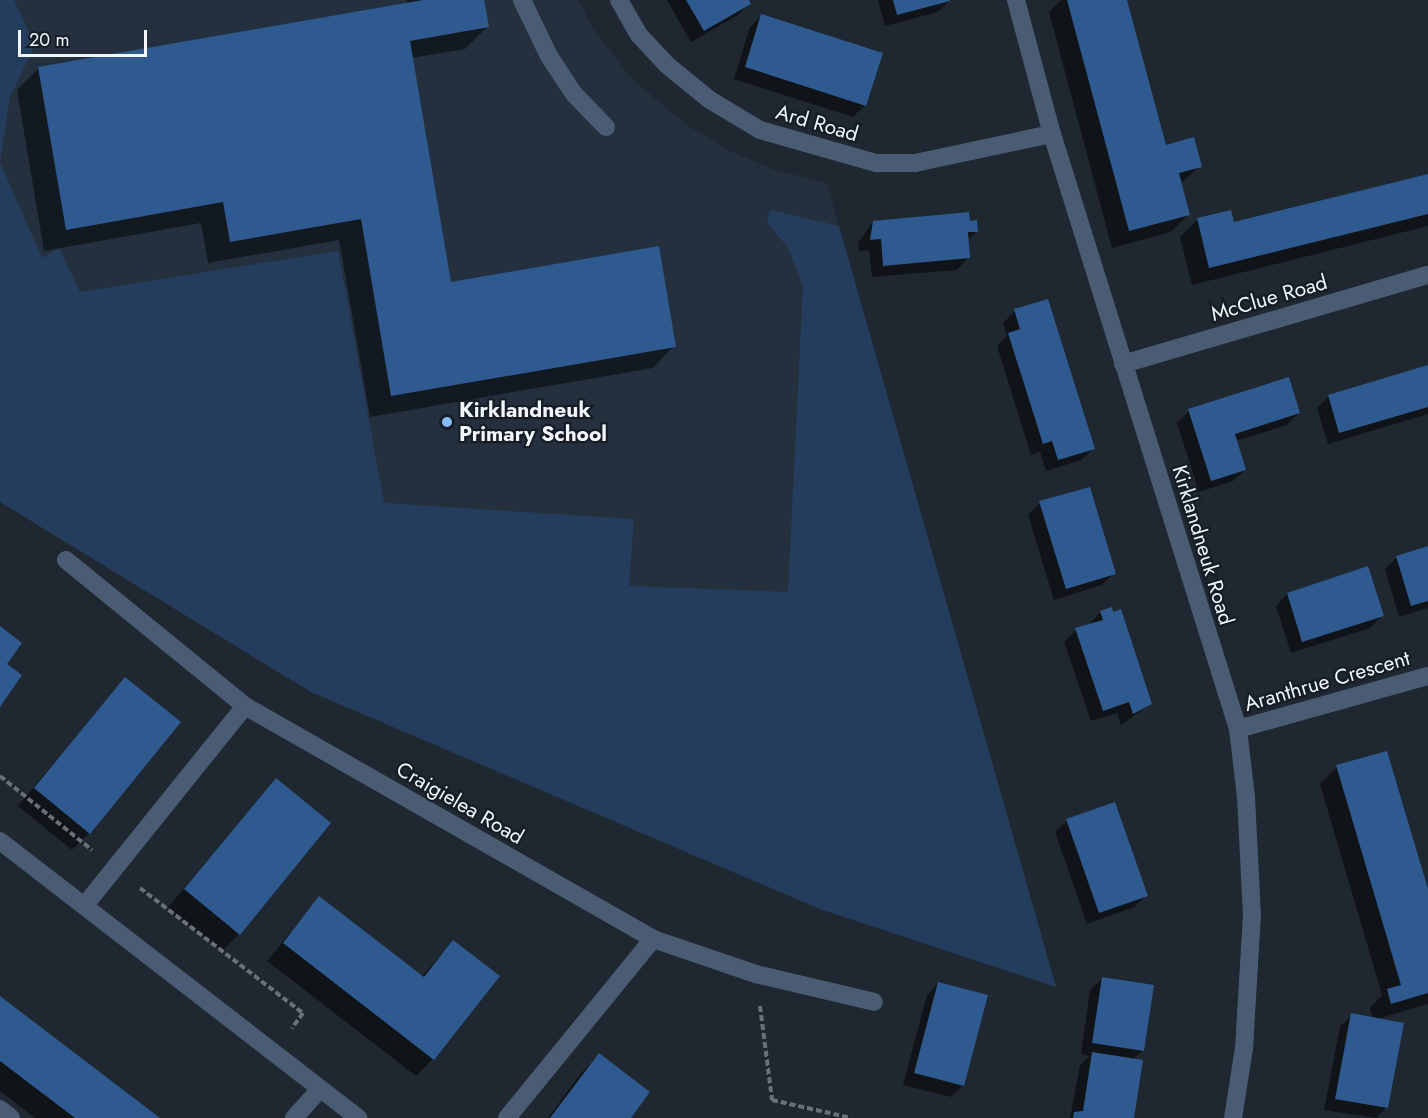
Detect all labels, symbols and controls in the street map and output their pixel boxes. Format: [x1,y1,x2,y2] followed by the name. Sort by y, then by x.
[21,18,150,56] scale bar
[29,27,69,53] text: 20 m
[773,99,861,147] street label: Ard Road
[1208,269,1330,327] street label: McClue Road
[459,397,607,447] place label: Kirklandneuk Primary School
[440,415,454,429] marker: Kirklandneuk Primary School
[1167,462,1239,628] street label: Kirklandneuk Road
[1241,645,1413,717] street label: Aranthrue Crescent
[392,756,528,850] street label: Craigielea Road

